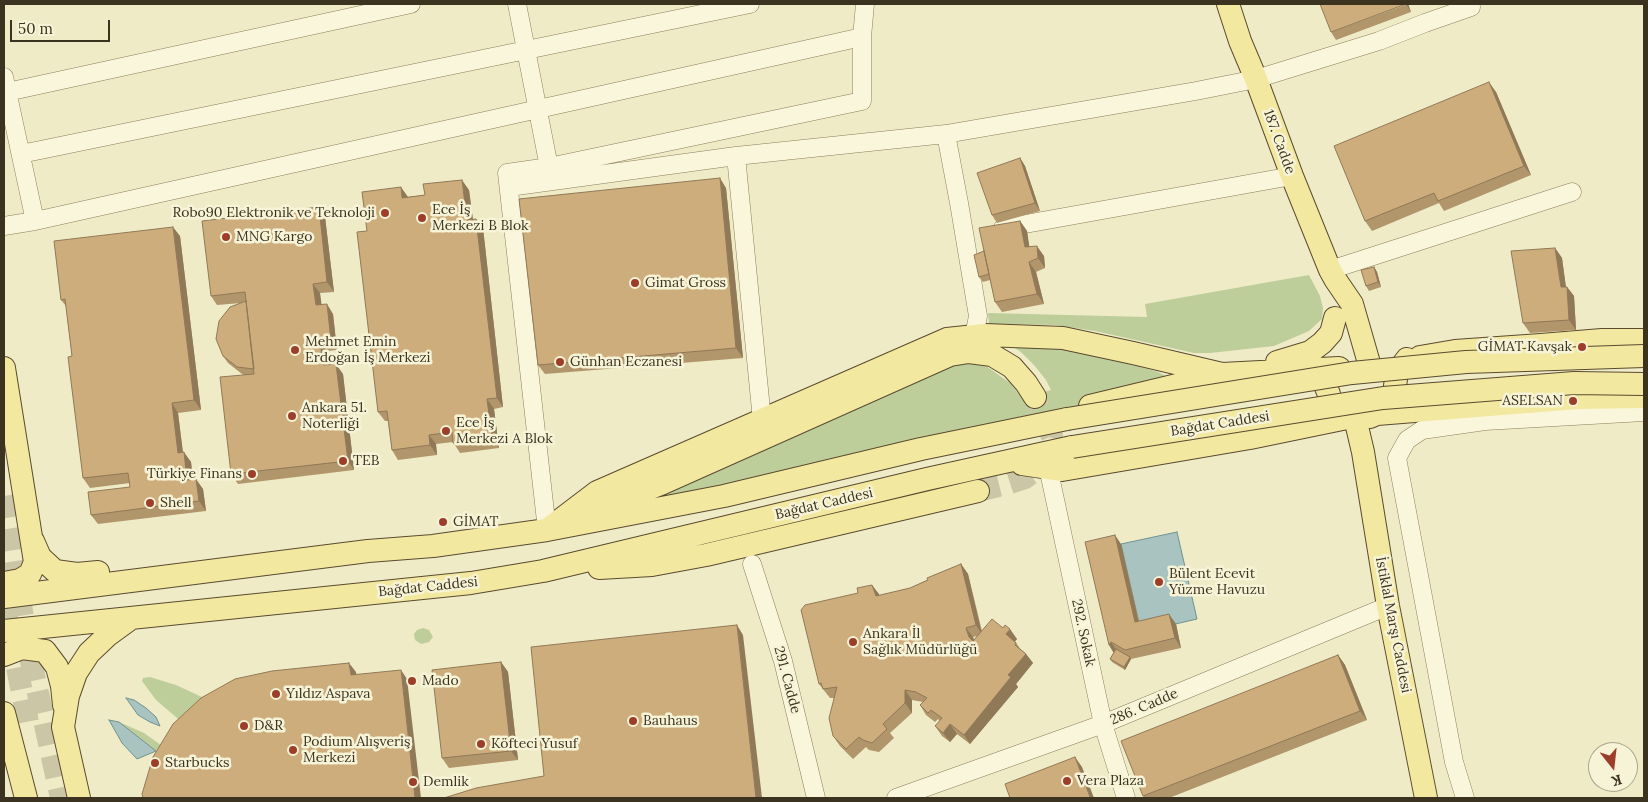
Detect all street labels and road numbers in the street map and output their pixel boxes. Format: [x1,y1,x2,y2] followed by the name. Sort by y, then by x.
[1260,108,1298,176] street label: 187. Cadde
[1169,408,1271,440] street label: Bağdat Caddesi
[773,485,875,523] street label: Bağdat Caddesi
[1372,555,1414,695] street label: İstiklal Marşı Caddesi
[377,573,479,601] street label: Bağdat Caddesi
[1068,598,1098,668] street label: 292. Sokak
[770,644,804,716] street label: 291. Cadde
[1108,685,1180,729] street label: 286. Cadde

